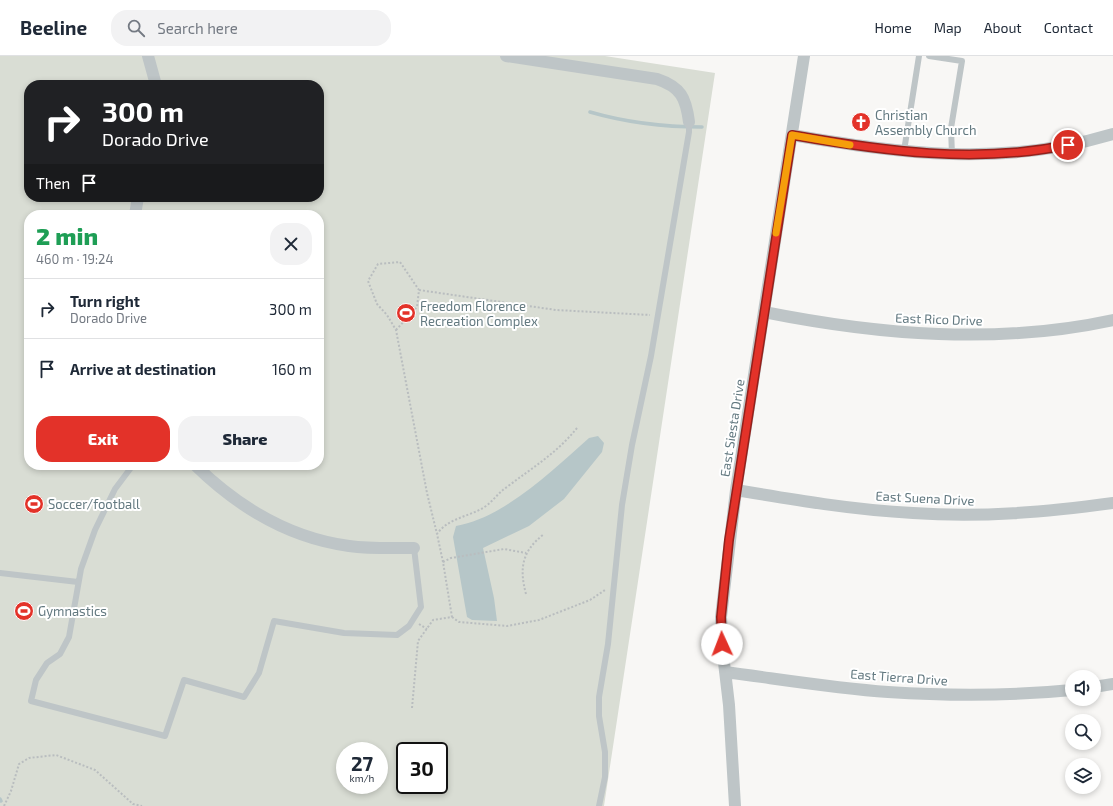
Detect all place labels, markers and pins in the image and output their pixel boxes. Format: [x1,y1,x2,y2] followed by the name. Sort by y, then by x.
[875,107,976,138] place label: Christian Assembly Church
[850,111,872,133] church icon: Christian Assembly Church
[1051,128,1085,162] pin
[420,298,538,329] place label: Freedom Florence Recreation Complex
[395,302,417,324] sports icon: Freedom Florence Recreation Complex
[23,493,45,515] sports icon: Soccer/football
[48,496,140,512] place label: Soccer/football
[13,600,35,622] sports icon: Gymnastics
[38,603,107,619] place label: Gymnastics

